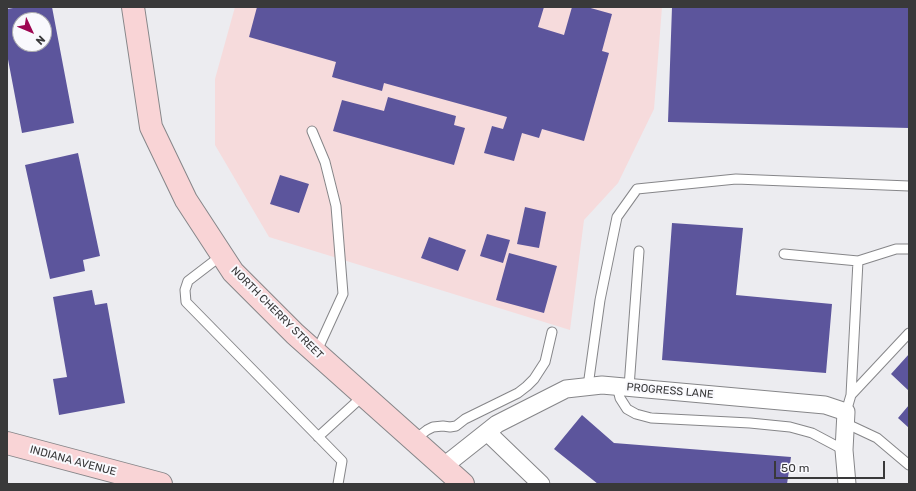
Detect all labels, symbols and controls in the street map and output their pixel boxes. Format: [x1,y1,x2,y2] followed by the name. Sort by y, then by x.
[12,12,52,52] north arrow
[33,33,48,47] text: N
[228,264,326,362] street label: NORTH CHERRY STREET
[626,381,714,401] street label: PROGRESS LANE
[28,443,118,479] street label: INDIANA AVENUE
[776,453,887,479] scale bar
[781,461,809,475] text: 50 m

